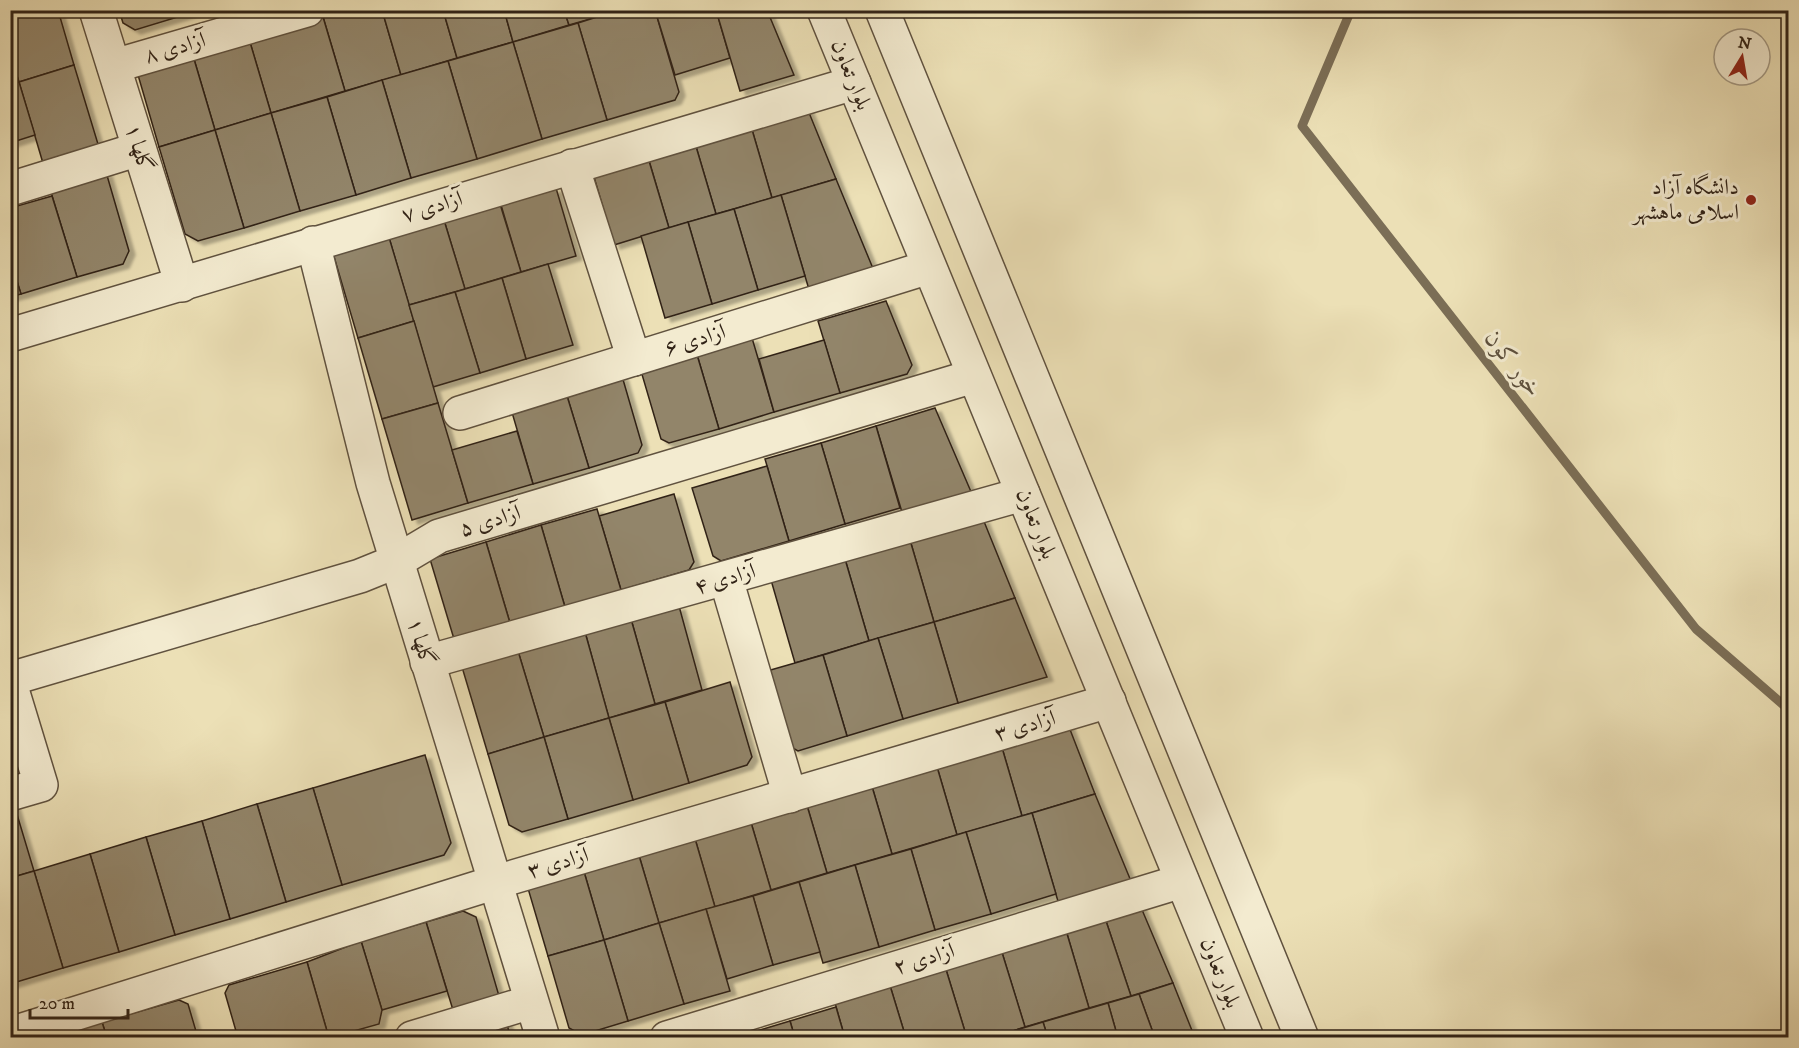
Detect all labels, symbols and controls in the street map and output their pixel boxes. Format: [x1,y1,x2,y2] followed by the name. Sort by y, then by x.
[141,25,211,70] street label: آزادی ۸
[1712,27,1772,87] north arrow
[1736,32,1753,54] text: N
[825,36,877,114] street label: بلوار تعاون
[119,121,160,175] street label: گلها ۱
[1631,173,1739,226] place label: دانشگاه آزاد اسلامی ماهشهر
[398,183,468,229] street label: آزادی ۷
[1744,193,1758,207] marker: دانشگاه آزاد اسلامی ماهشهر
[661,316,731,362] street label: آزادی ۶
[1478,325,1548,403] water label: خور کون
[1010,485,1062,563] street label: بلوار تعاون
[456,497,526,543] street label: آزادی ۵
[691,556,761,601] street label: آزادی ۴
[401,615,442,669] street label: گلها ۱
[991,703,1061,748] street label: آزادی ۳
[524,840,594,885] street label: آزادی ۳
[1194,934,1246,1012] street label: بلوار تعاون
[890,935,960,981] street label: آزادی ۲
[30,982,128,1020] scale bar
[39,993,75,1015] text: 20 m

